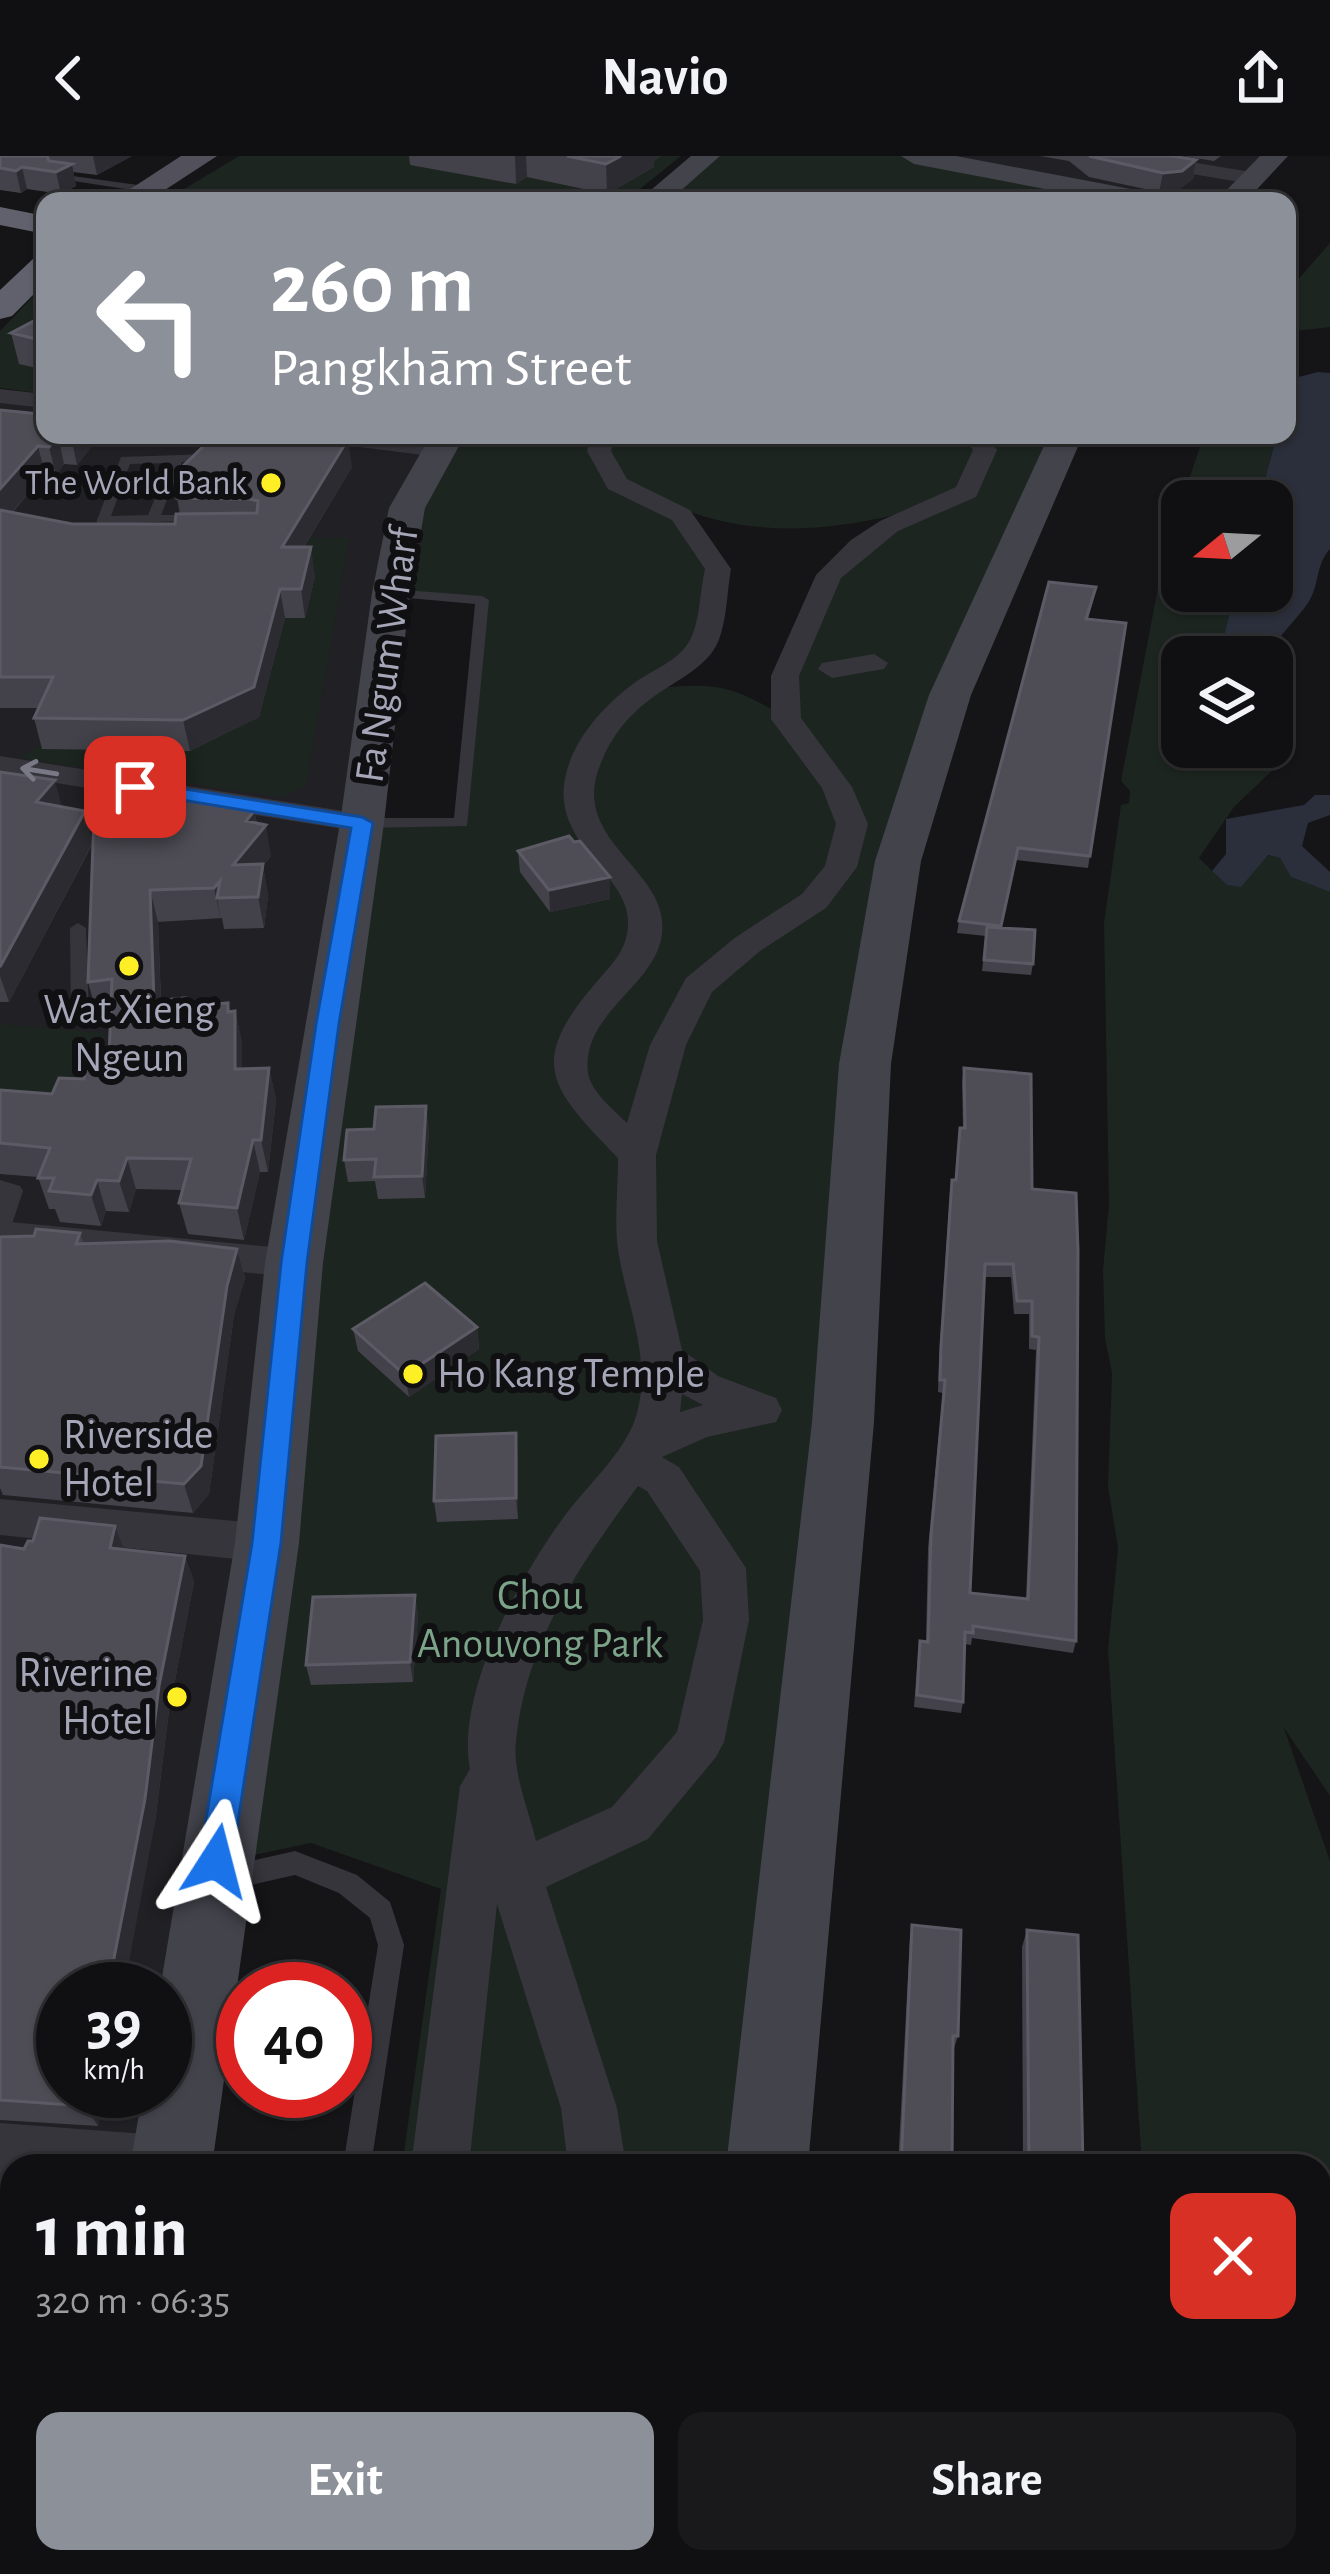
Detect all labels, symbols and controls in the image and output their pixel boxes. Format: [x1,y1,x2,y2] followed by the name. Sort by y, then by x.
[36,45,102,111] icon: back
[1228,45,1294,111] icon: share
[601,51,729,105] text: Navio
[72,240,228,396] icon: left
[270,244,474,328] text: 260 m
[270,342,632,396] text: Pangkhām Street
[25,465,248,501] place label: The World Bank
[258,470,284,496] marker: The World Bank
[1161,480,1293,612] north arrow
[1161,480,1293,768] map controls
[348,522,426,785] street label: Fa Ngum Wharf
[1161,636,1293,768] button: layers
[84,736,186,838] pin
[102,754,168,820] icon: arrive
[21,759,60,782] one-way arrow
[116,953,142,979] marker: Wat Xieng Ngeun
[43,989,215,1079] place label: Wat Xieng Ngeun
[437,1353,705,1395] place label: Ho Kang Temple
[400,1361,426,1387] marker: Ho Kang Temple
[63,1414,213,1504] place label: Riverside Hotel
[26,1446,52,1472] marker: Riverside Hotel
[417,1575,663,1665] park label: Chou Anouvong Park
[18,1652,153,1742] place label: Riverine Hotel
[164,1684,190,1710] marker: Riverine Hotel
[153,1798,279,1924] position arrow
[216,1962,372,2118] speed limit sign: 40
[87,1995,141,2055] text: 39
[83,2055,145,2085] text: km/h
[1170,2193,1296,2319] button: close
[36,2197,188,2269] text: 1 min
[36,2282,230,2321] text: 320 m · 06:35
[36,2412,654,2550] button: Exit
[678,2412,1296,2550] button: Share

